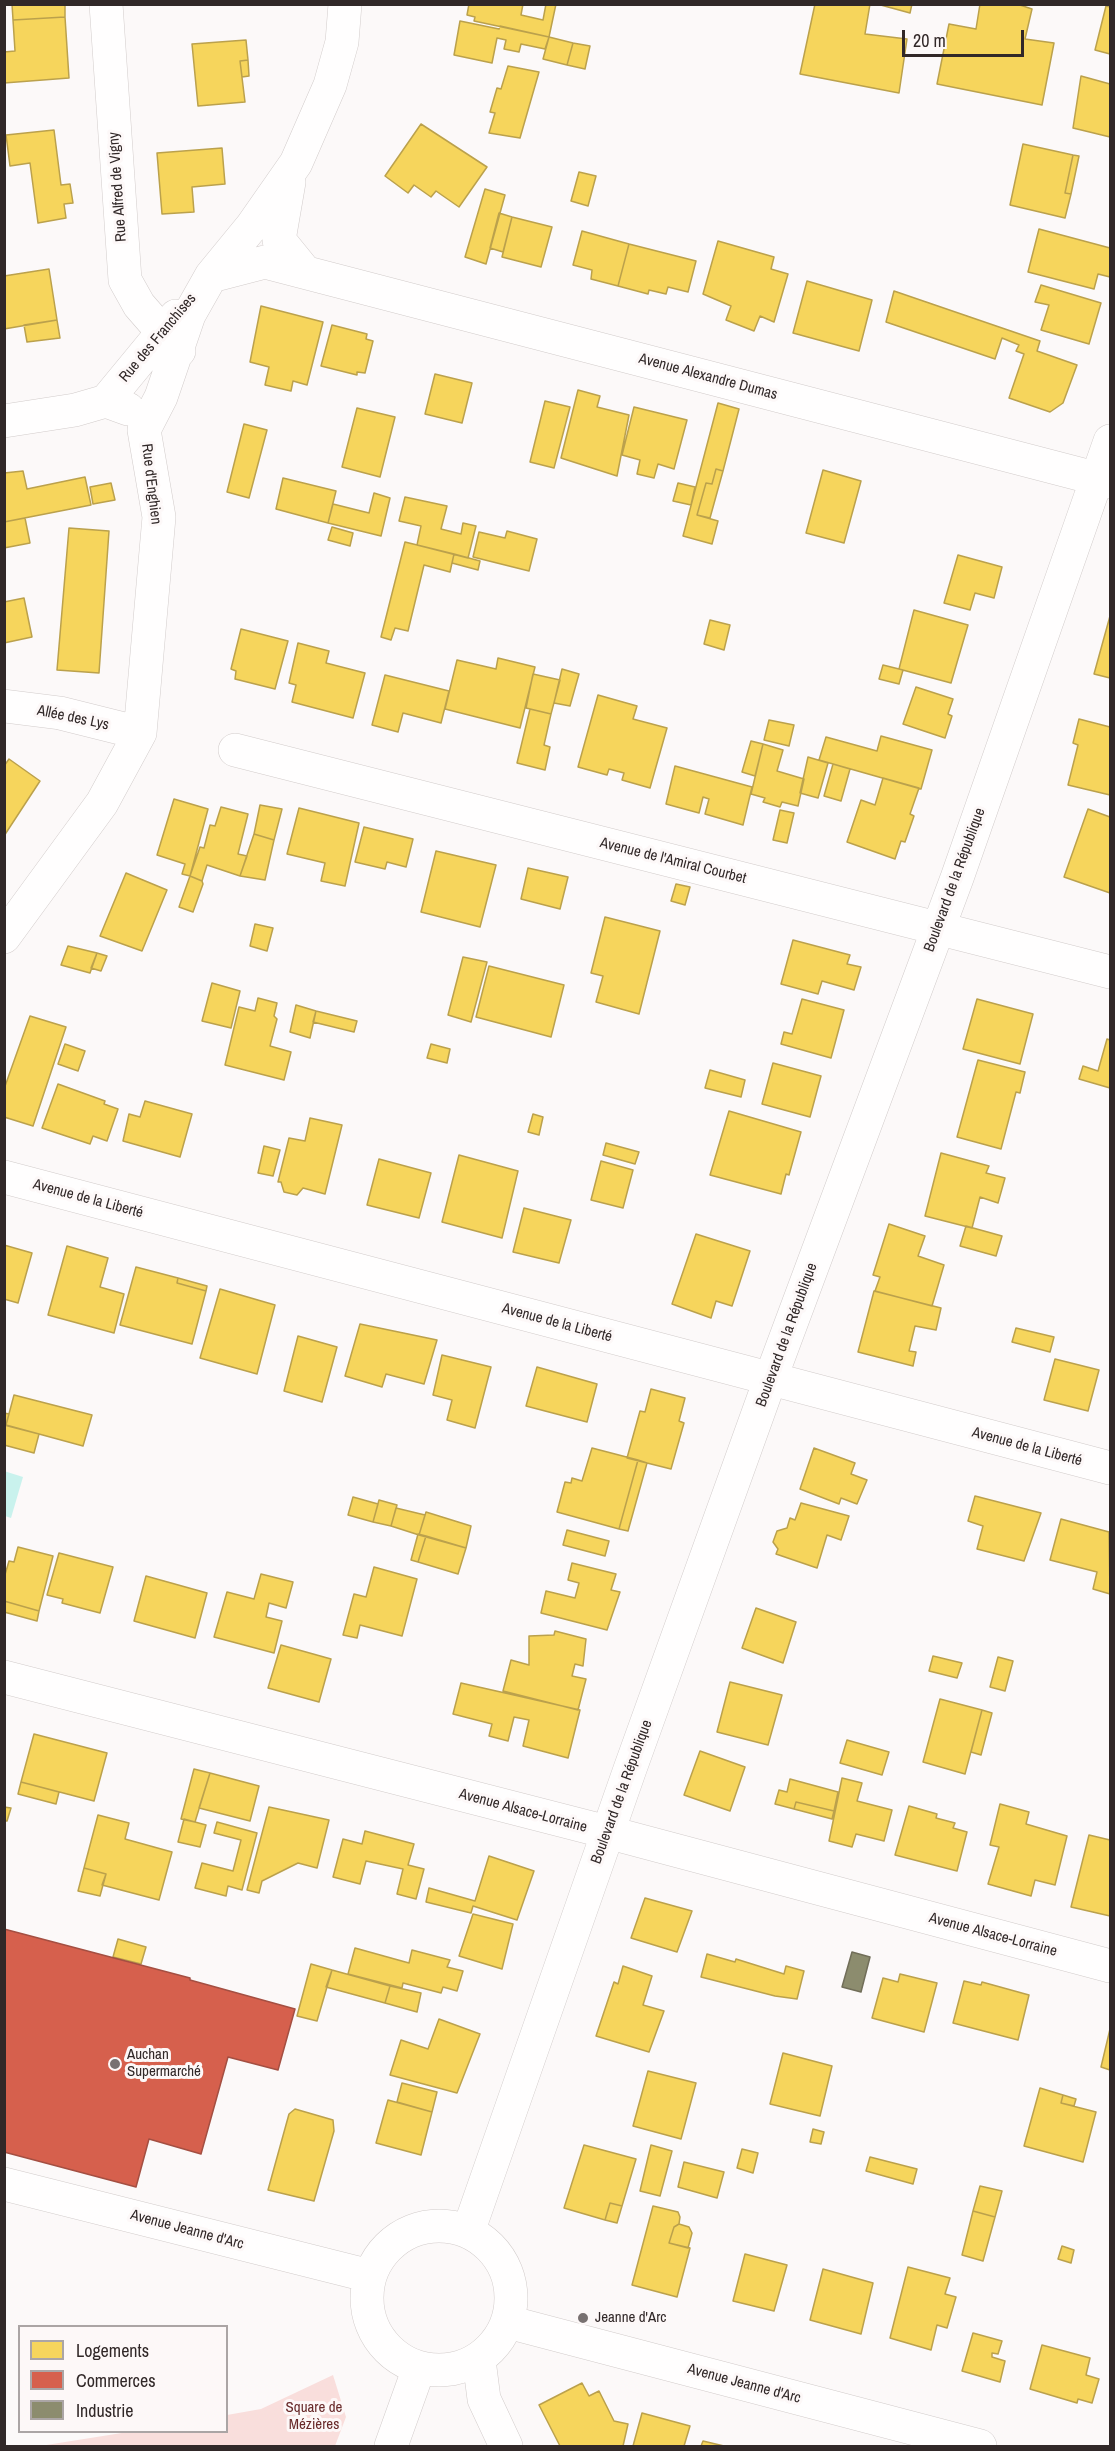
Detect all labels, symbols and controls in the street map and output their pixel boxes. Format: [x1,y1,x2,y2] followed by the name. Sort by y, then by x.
[905,18,1026,56] scale bar
[913,28,946,53] text: 20 m
[105,132,131,242] street label: Rue Alfred de Vigny
[116,290,200,386] street label: Rue des Franchises
[637,350,779,404] street label: Avenue Alexandre Dumas
[137,443,165,525] street label: Rue d'Enghien
[36,702,110,734] street label: Allée des Lys
[921,806,989,954] street label: Boulevard de la République
[598,834,748,888] street label: Avenue de l'Amiral Courbet
[31,1176,145,1222] street label: Avenue de la Liberté
[753,1261,821,1409] street label: Boulevard de la République
[500,1300,614,1346] street label: Avenue de la Liberté
[970,1424,1084,1470] street label: Avenue de la Liberté
[588,1718,656,1866] street label: Boulevard de la République
[457,1785,589,1837] street label: Avenue Alsace-Lorraine
[927,1909,1059,1961] street label: Avenue Alsace-Lorraine
[127,2046,201,2081] place label: Auchan Supermarché
[108,2057,122,2071] marker: Auchan Supermarché
[128,2206,246,2254] street label: Avenue Jeanne d'Arc
[595,2309,666,2327] place label: Jeanne d'Arc
[576,2311,590,2325] marker: Jeanne d'Arc
[18,2325,228,2433] legend
[76,2338,149,2363] text: Logements
[685,2360,803,2408] street label: Avenue Jeanne d'Arc
[76,2368,156,2393] text: Commerces
[76,2398,133,2423] text: Industrie
[286,2399,342,2434] park label: Square de Mézières

